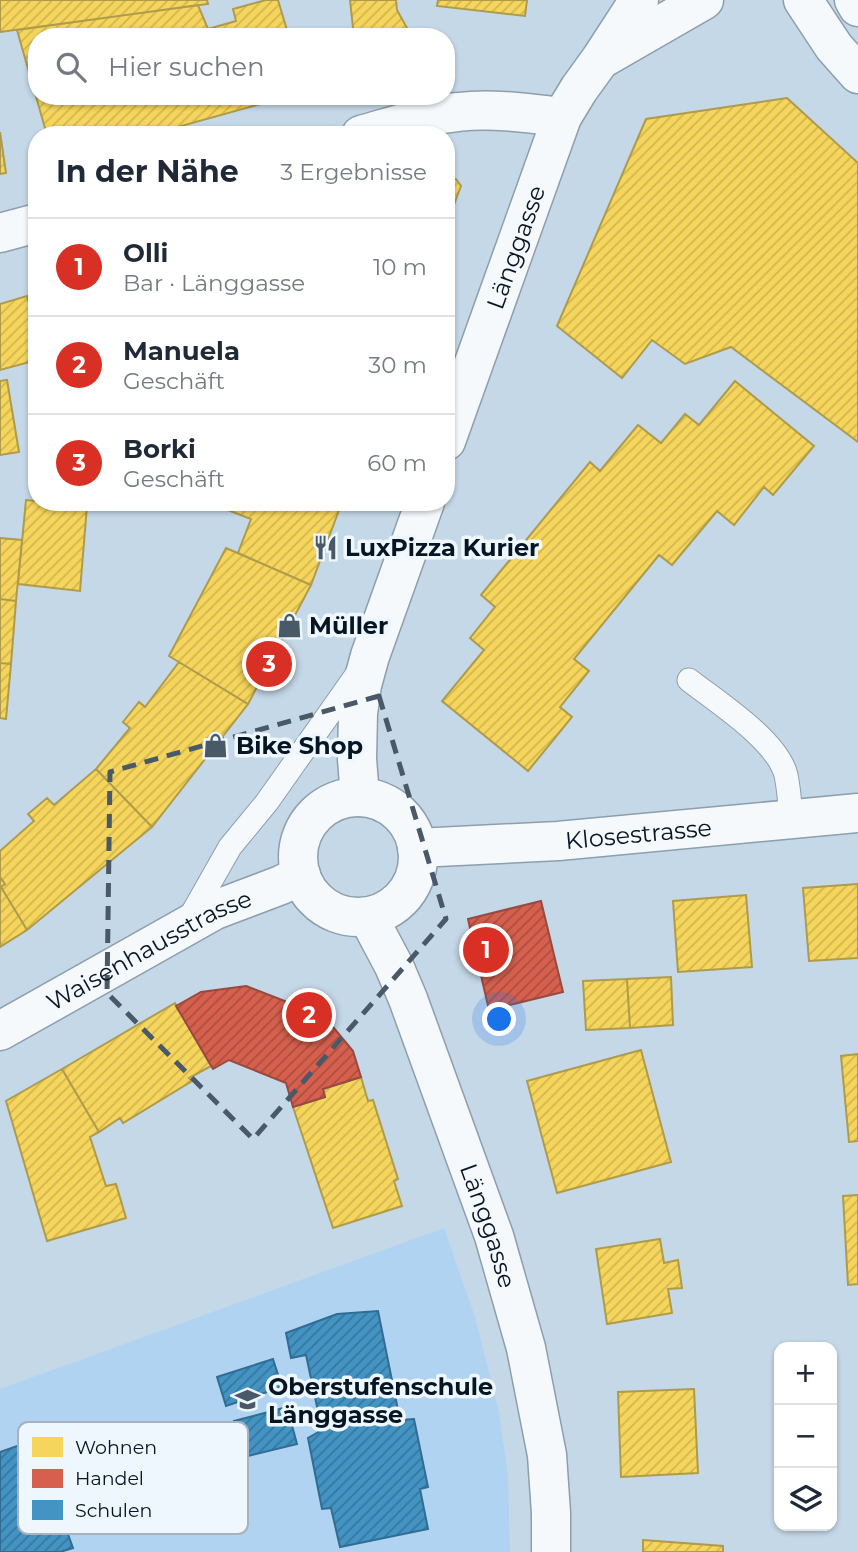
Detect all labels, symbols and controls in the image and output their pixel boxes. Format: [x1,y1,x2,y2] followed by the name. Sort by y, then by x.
[28,28,455,105] search box
[52,48,90,86] icon: search
[108,51,265,83] text: Hier suchen
[56,153,239,190] text: In der Nähe
[280,158,427,186] text: 3 Ergebnisse
[480,181,551,313] street label: Länggasse
[123,237,168,269] text: Olli
[74,253,84,281] text: 1
[373,253,427,281] text: 10 m
[123,269,305,297] text: Bar · Länggasse
[123,335,240,367] text: Manuela
[72,351,86,379] text: 2
[368,351,427,379] text: 30 m
[123,367,225,395] text: Geschäft
[123,433,196,465] text: Borki
[72,449,86,477] text: 3
[367,449,427,477] text: 60 m
[123,465,225,493] text: Geschäft
[311,533,339,561] restaurant icon: LuxPizza Kurier
[345,533,539,562] place label: LuxPizza Kurier
[275,611,303,639] shop icon: Müller
[309,611,388,640] place label: Müller
[246,638,292,690] pin: 3
[202,731,230,759] shop icon: Bike Shop
[236,731,363,760] place label: Bike Shop
[564,812,713,855] street label: Klosestrasse
[41,883,255,1016] street label: Waisenhausstrasse
[463,924,509,976] pin: 1
[286,989,332,1041] pin: 2
[482,1002,516,1036] your location
[454,1159,523,1291] street label: Länggasse
[774,1342,837,1531] map controls
[774,1342,837,1405] button: +
[268,1372,493,1429] place label: Oberstufenschule Länggasse
[234,1386,262,1414] school or university icon: Oberstufenschule Länggasse
[774,1405,837,1468] button: −
[18,1422,248,1534] legend
[75,1436,157,1459] text: Wohnen
[75,1467,144,1490] text: Handel
[774,1468,837,1531] button: layers
[75,1499,152,1522] text: Schulen

